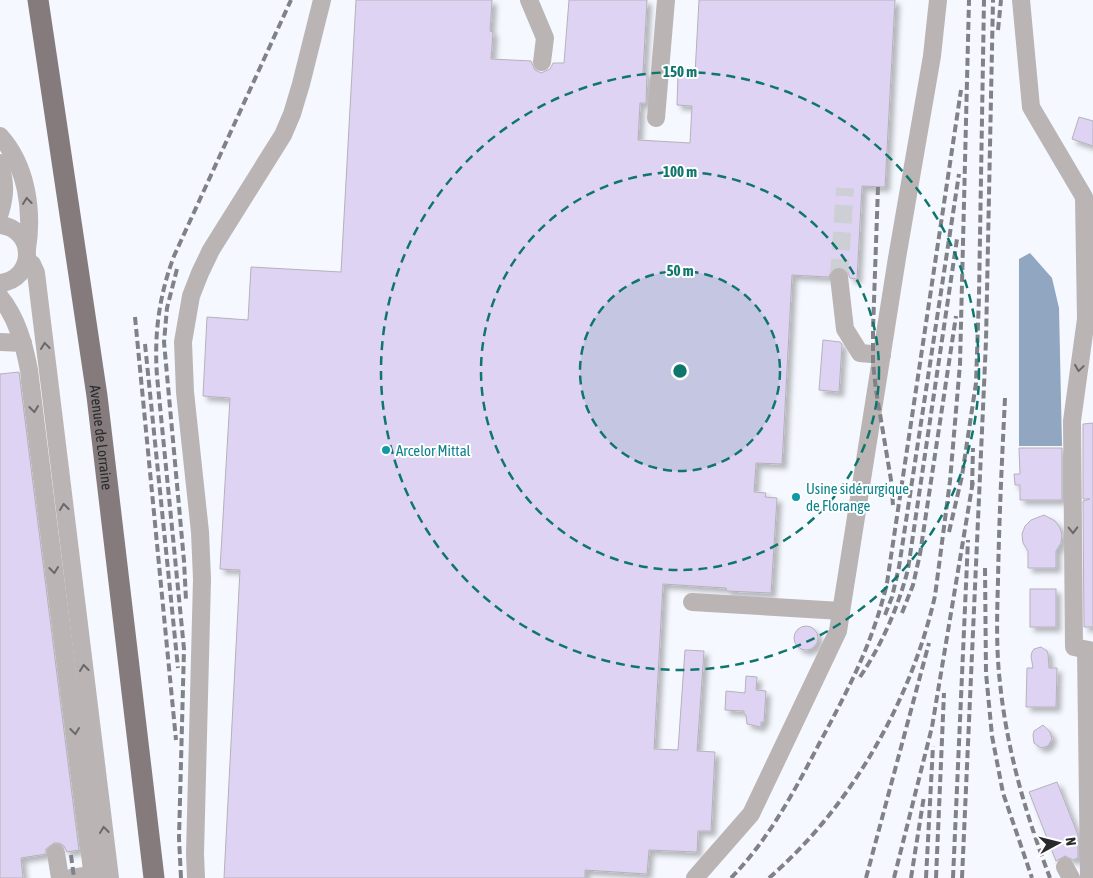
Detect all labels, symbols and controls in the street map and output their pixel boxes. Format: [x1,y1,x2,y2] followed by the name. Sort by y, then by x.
[663,63,697,80] text: 150 m
[663,163,697,180] text: 100 m
[22,197,33,205] one-way arrow
[667,262,694,279] text: 50 m
[40,341,51,349] one-way arrow
[671,362,689,380] centre of rings
[1075,363,1085,372] one-way arrow
[87,384,117,491] street label: Avenue de Lorraine
[28,405,38,413] one-way arrow
[396,442,471,459] place label: Arcelor Mittal
[380,444,392,456] marker: Arcelor Mittal
[806,480,909,514] place label: Usine sidérurgique de Florange
[790,491,802,503] marker: Usine sidérurgique de Florange
[59,503,70,511] one-way arrow
[1068,526,1078,534] one-way arrow
[48,567,59,575] one-way arrow
[79,664,90,672] one-way arrow
[69,728,80,736] one-way arrow
[1033,818,1083,868] north arrow
[99,825,110,833] one-way arrow
[1062,836,1079,846] text: N

